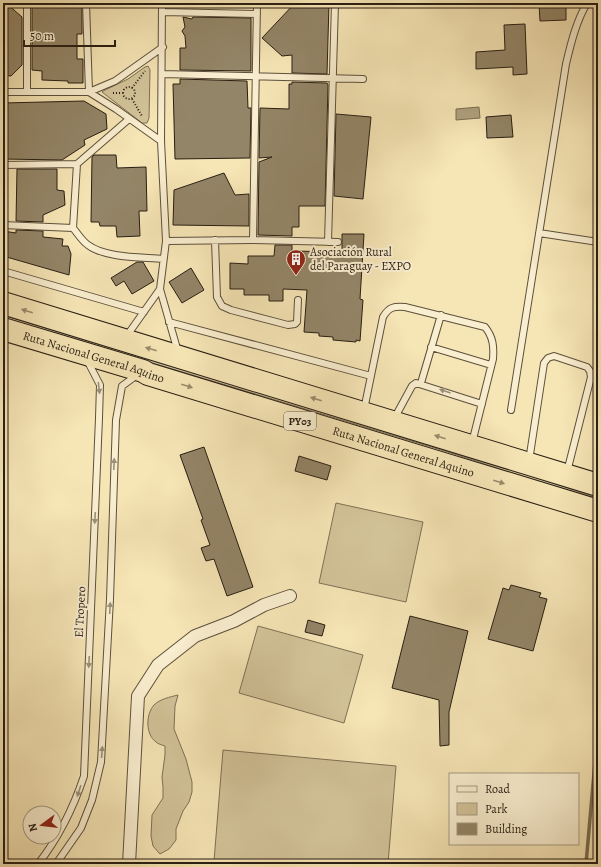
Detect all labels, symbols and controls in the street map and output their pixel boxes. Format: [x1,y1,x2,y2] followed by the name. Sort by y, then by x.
[24,22,115,48] scale bar
[30,28,54,44] text: 50 m
[309,244,411,274] place label: Asociación Rural del Paraguay - EXPO
[285,248,307,276] building icon: Asociación Rural del Paraguay - EXPO
[21,307,33,313] one-way arrow
[21,327,166,387] street label: Ruta Nacional General Aquino
[145,346,157,352] one-way arrow
[96,382,102,395] one-way arrow
[182,383,194,389] one-way arrow
[438,388,450,394] one-way arrow
[310,396,322,402] one-way arrow
[284,412,316,430] road number: PY03
[331,423,476,481] street label: Ruta Nacional General Aquino
[434,434,446,440] one-way arrow
[111,458,118,470] one-way arrow
[493,479,505,485] one-way arrow
[92,512,98,525] one-way arrow
[71,586,89,638] street label: El Tropero
[106,602,113,614] one-way arrow
[85,656,92,668] one-way arrow
[98,746,105,758] one-way arrow
[449,773,579,845] legend
[485,781,511,797] text: Road
[76,785,82,797] one-way arrow
[485,801,508,817] text: Park
[22,805,62,845] north arrow
[485,821,527,837] text: Building
[25,822,41,833] text: N

